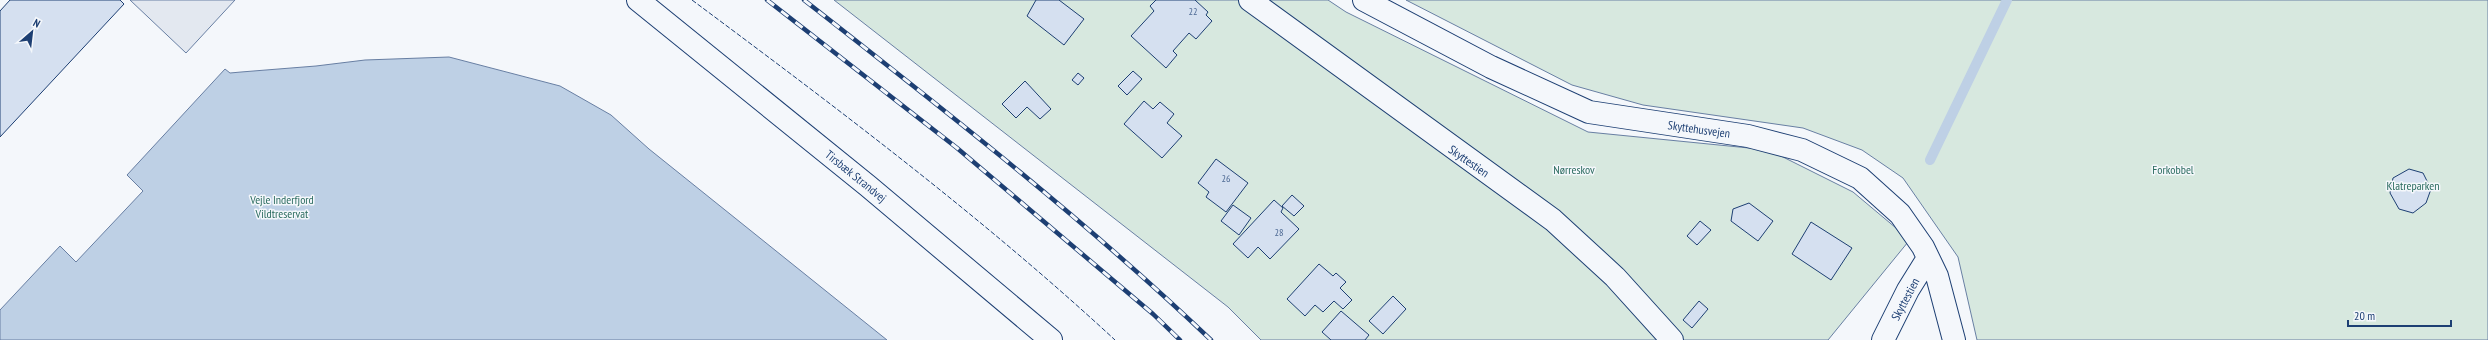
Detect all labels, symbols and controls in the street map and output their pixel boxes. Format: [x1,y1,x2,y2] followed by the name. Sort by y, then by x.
[1189,5,1198,18] house number: 22
[12,12,52,52] north arrow
[31,16,43,31] text: N
[1667,117,1731,141] street label: Skyttehusvejen
[1446,142,1492,180] street label: Skyttestien
[822,147,890,205] street label: Tirsbæk Strandvej
[1553,162,1595,177] park label: Nørreskov
[2152,162,2194,177] park label: Forkobbel
[1222,172,1231,185] house number: 26
[2386,178,2440,193] park label: Klatreparken
[249,192,314,221] park label: Vejle Inderfjord Vildtreservat
[1275,226,1284,239] house number: 28
[1888,275,1922,323] street label: Skyttestien
[2348,302,2451,328] scale bar
[2354,308,2375,323] text: 20 m

